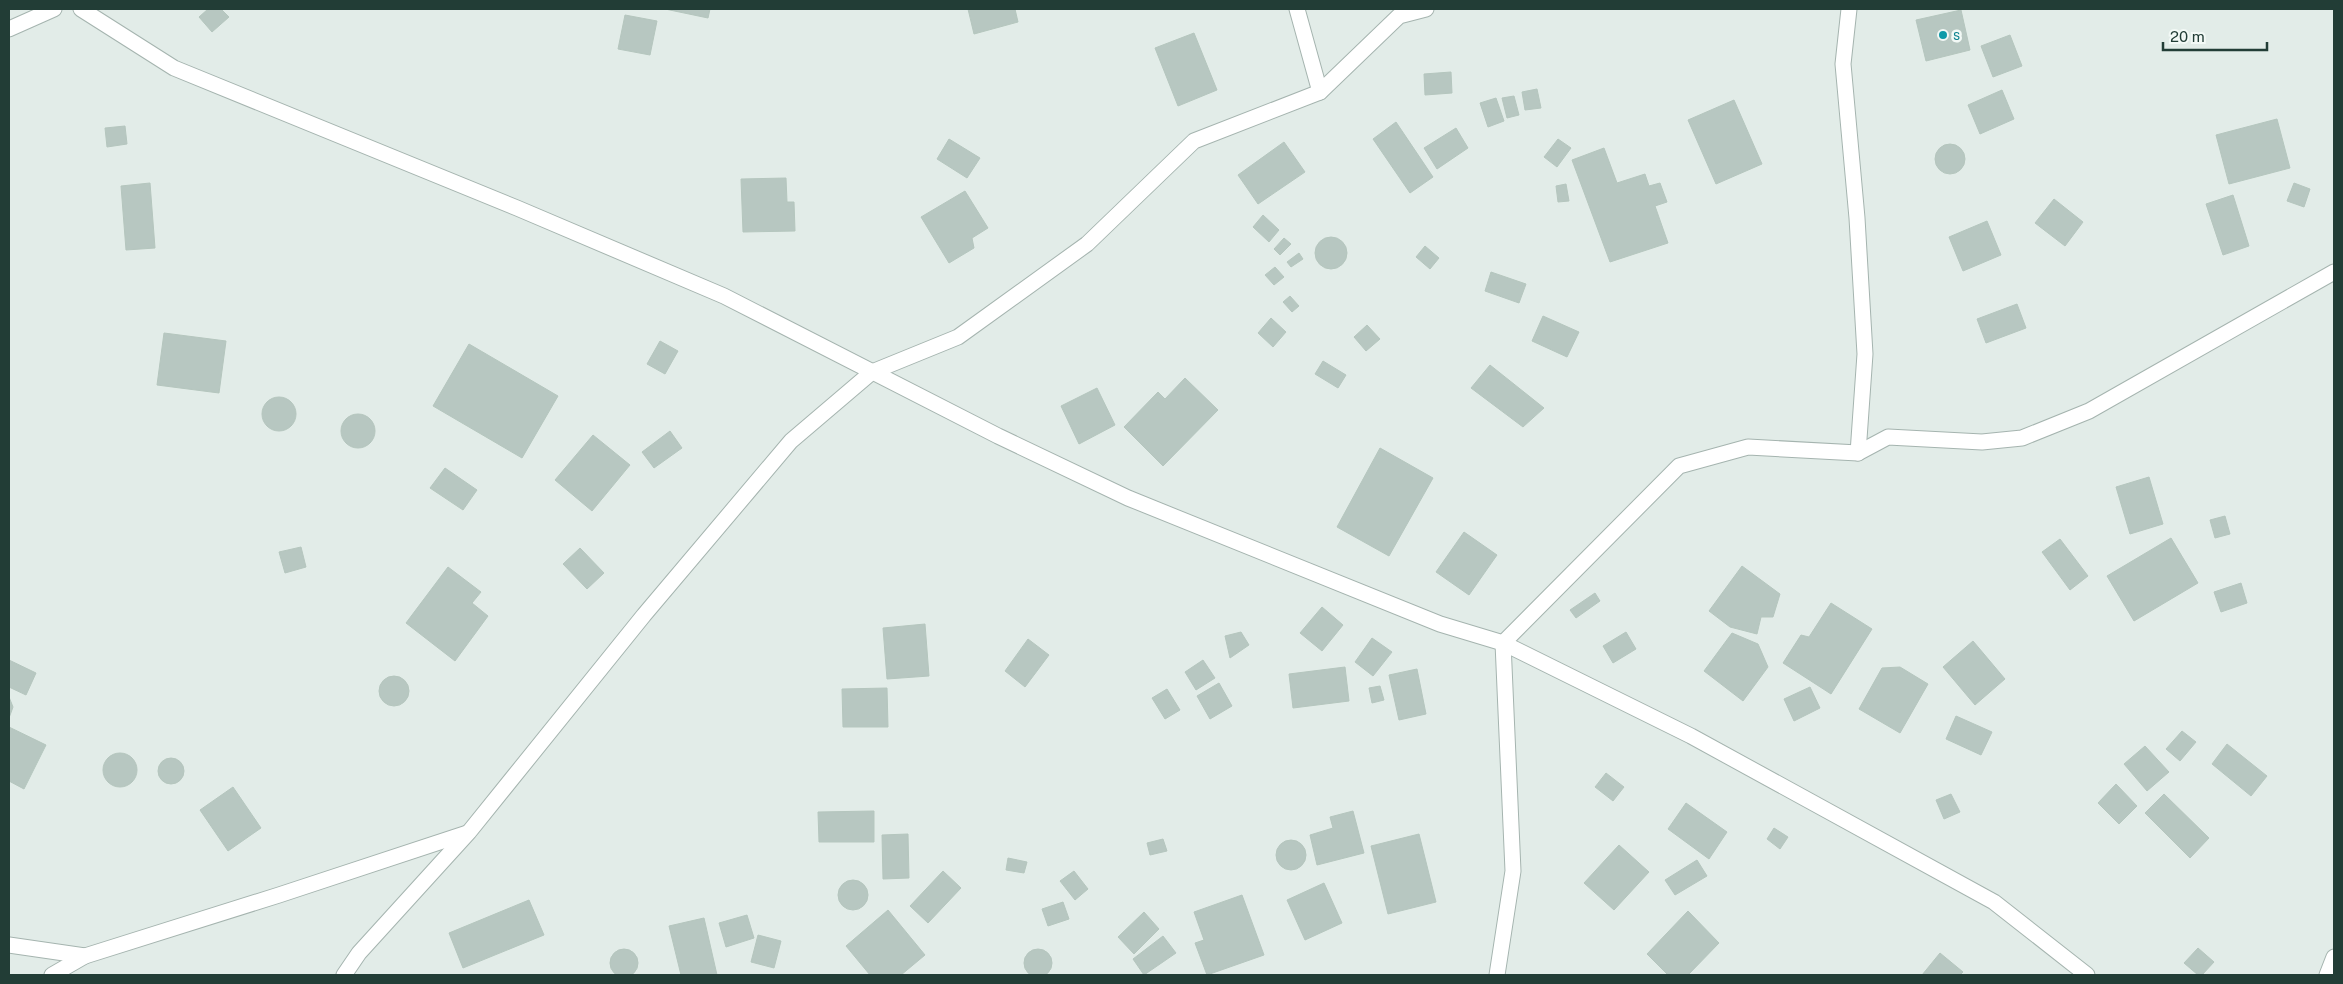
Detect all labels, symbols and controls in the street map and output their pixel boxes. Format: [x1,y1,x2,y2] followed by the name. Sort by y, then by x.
[2163,20,2267,52] scale bar
[1953,27,1960,43] place label: s
[2170,28,2205,45] text: 20 m
[1937,29,1949,41] marker: s

